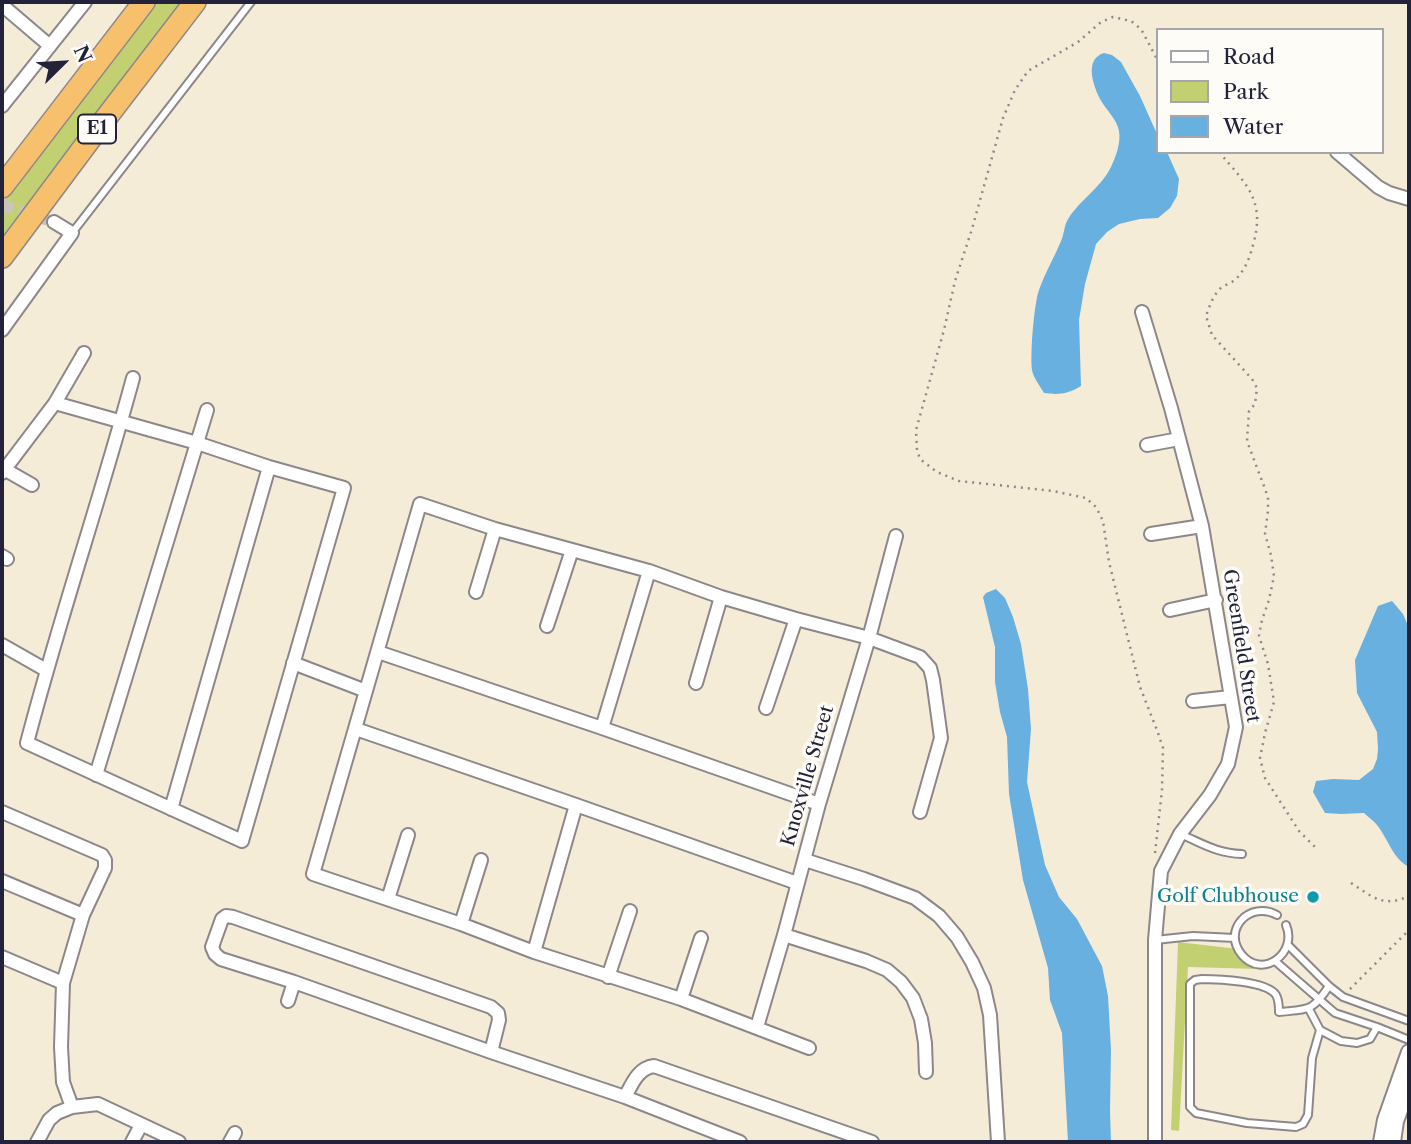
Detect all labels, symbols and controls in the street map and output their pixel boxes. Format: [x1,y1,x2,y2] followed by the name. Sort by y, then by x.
[28,28,98,98] north arrow
[1156,28,1383,154] legend
[69,42,97,66] text: N
[1223,44,1275,69] text: Road
[1223,79,1269,104] text: Park
[78,114,116,144] road number: E1
[1223,114,1283,139] text: Water
[1218,568,1264,724] street label: Greenfield Street
[777,703,839,849] street label: Knoxville Street
[1157,886,1299,908] place label: Golf Clubhouse
[1305,889,1321,905] marker: Golf Clubhouse

